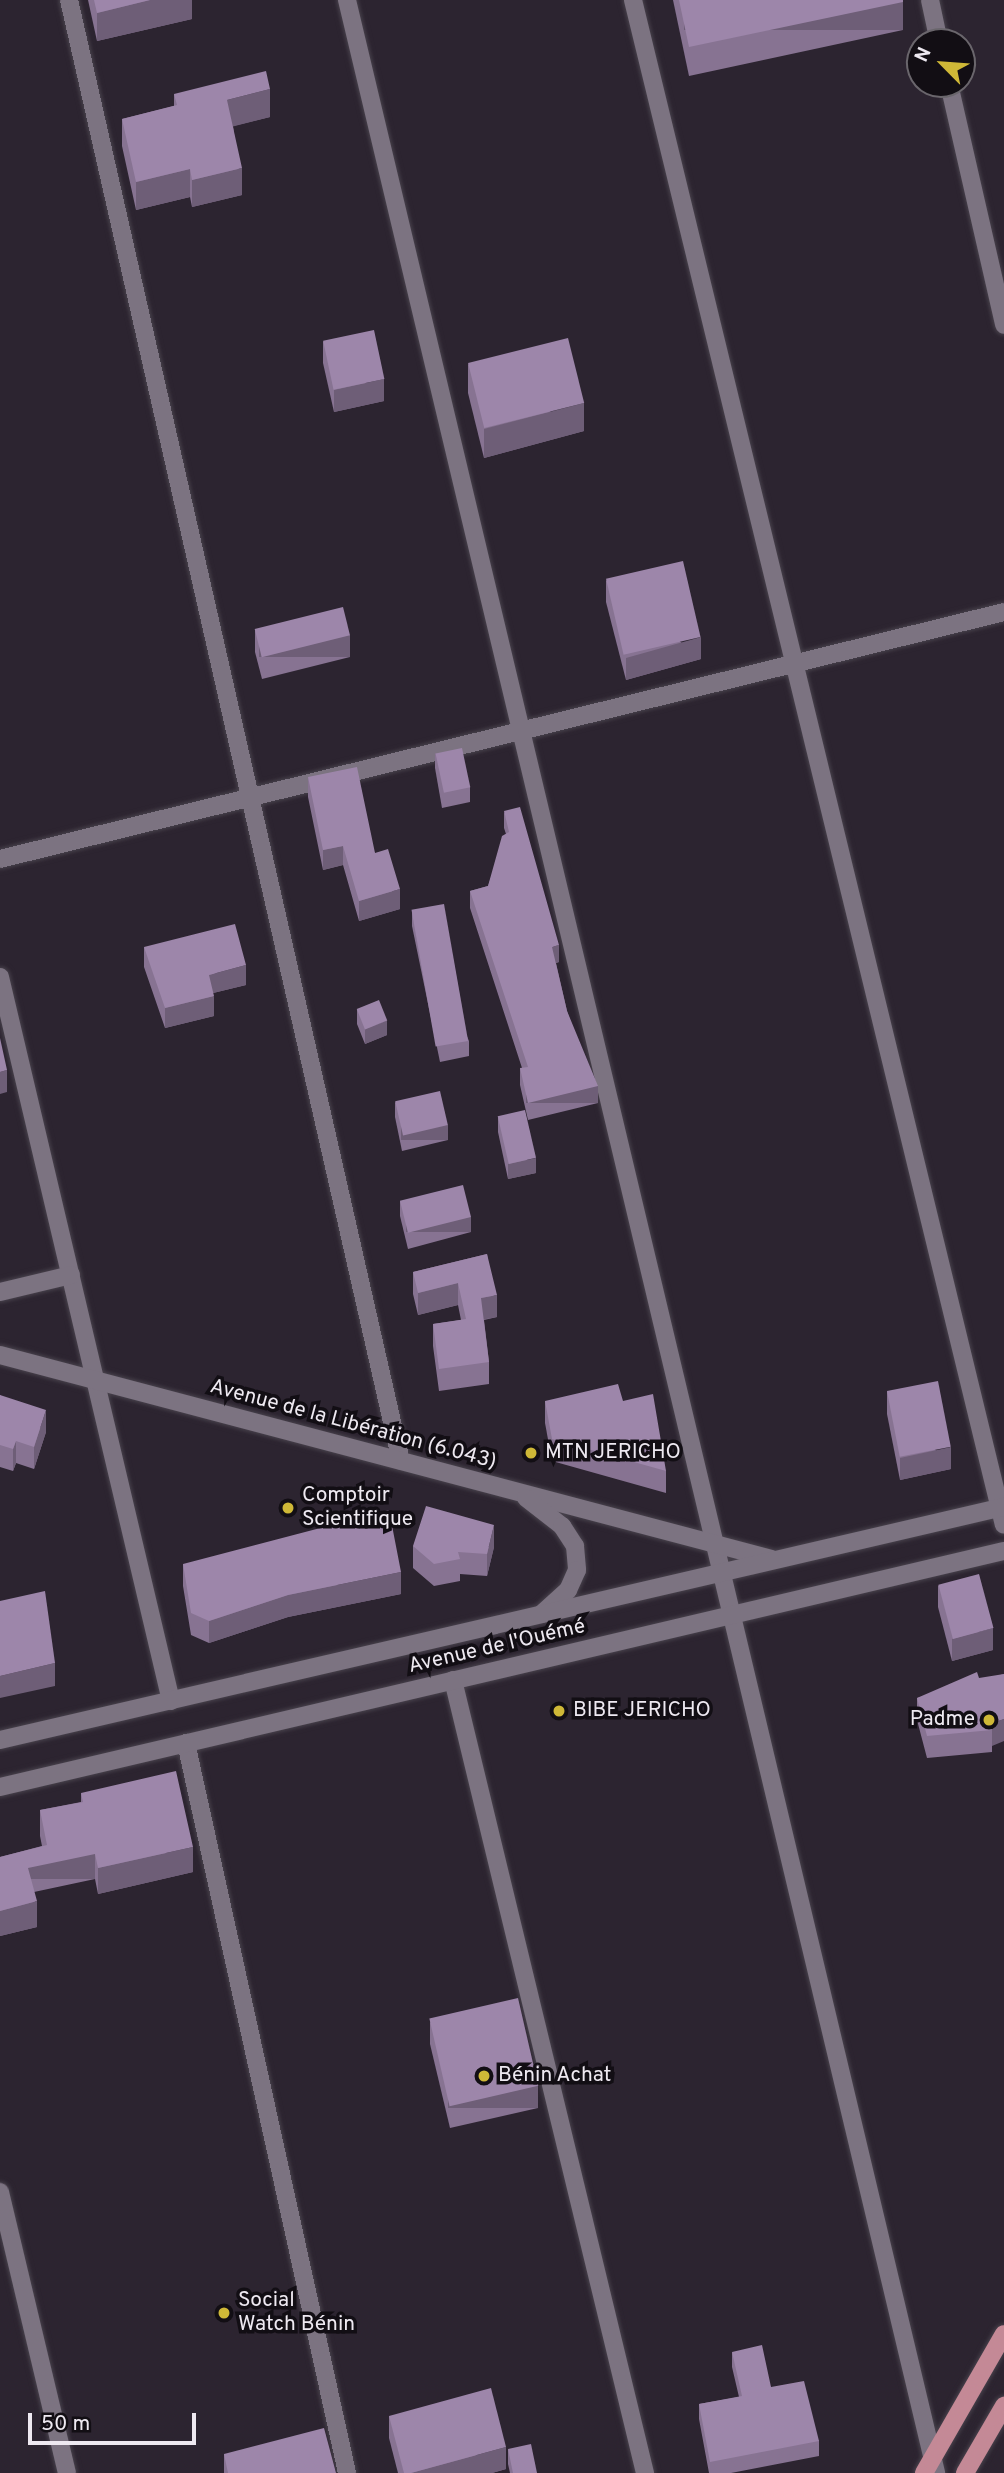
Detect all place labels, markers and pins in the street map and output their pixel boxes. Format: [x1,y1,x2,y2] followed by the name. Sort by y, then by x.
[545,1440,681,1466] place label: MTN JERICHO
[523,1445,539,1461] marker: MTN JERICHO
[302,1483,413,1533] place label: Comptoir Scientifique
[280,1500,296,1516] marker: Comptoir Scientifique
[573,1698,711,1724] place label: BIBE JERICHO
[551,1703,567,1719] marker: BIBE JERICHO
[910,1707,975,1733] place label: Padme
[981,1712,997,1728] marker: Padme
[498,2063,612,2089] place label: Bénin Achat
[476,2068,492,2084] marker: Bénin Achat
[238,2288,355,2338] place label: Social Watch Bénin
[216,2305,232,2321] marker: Social Watch Bénin

